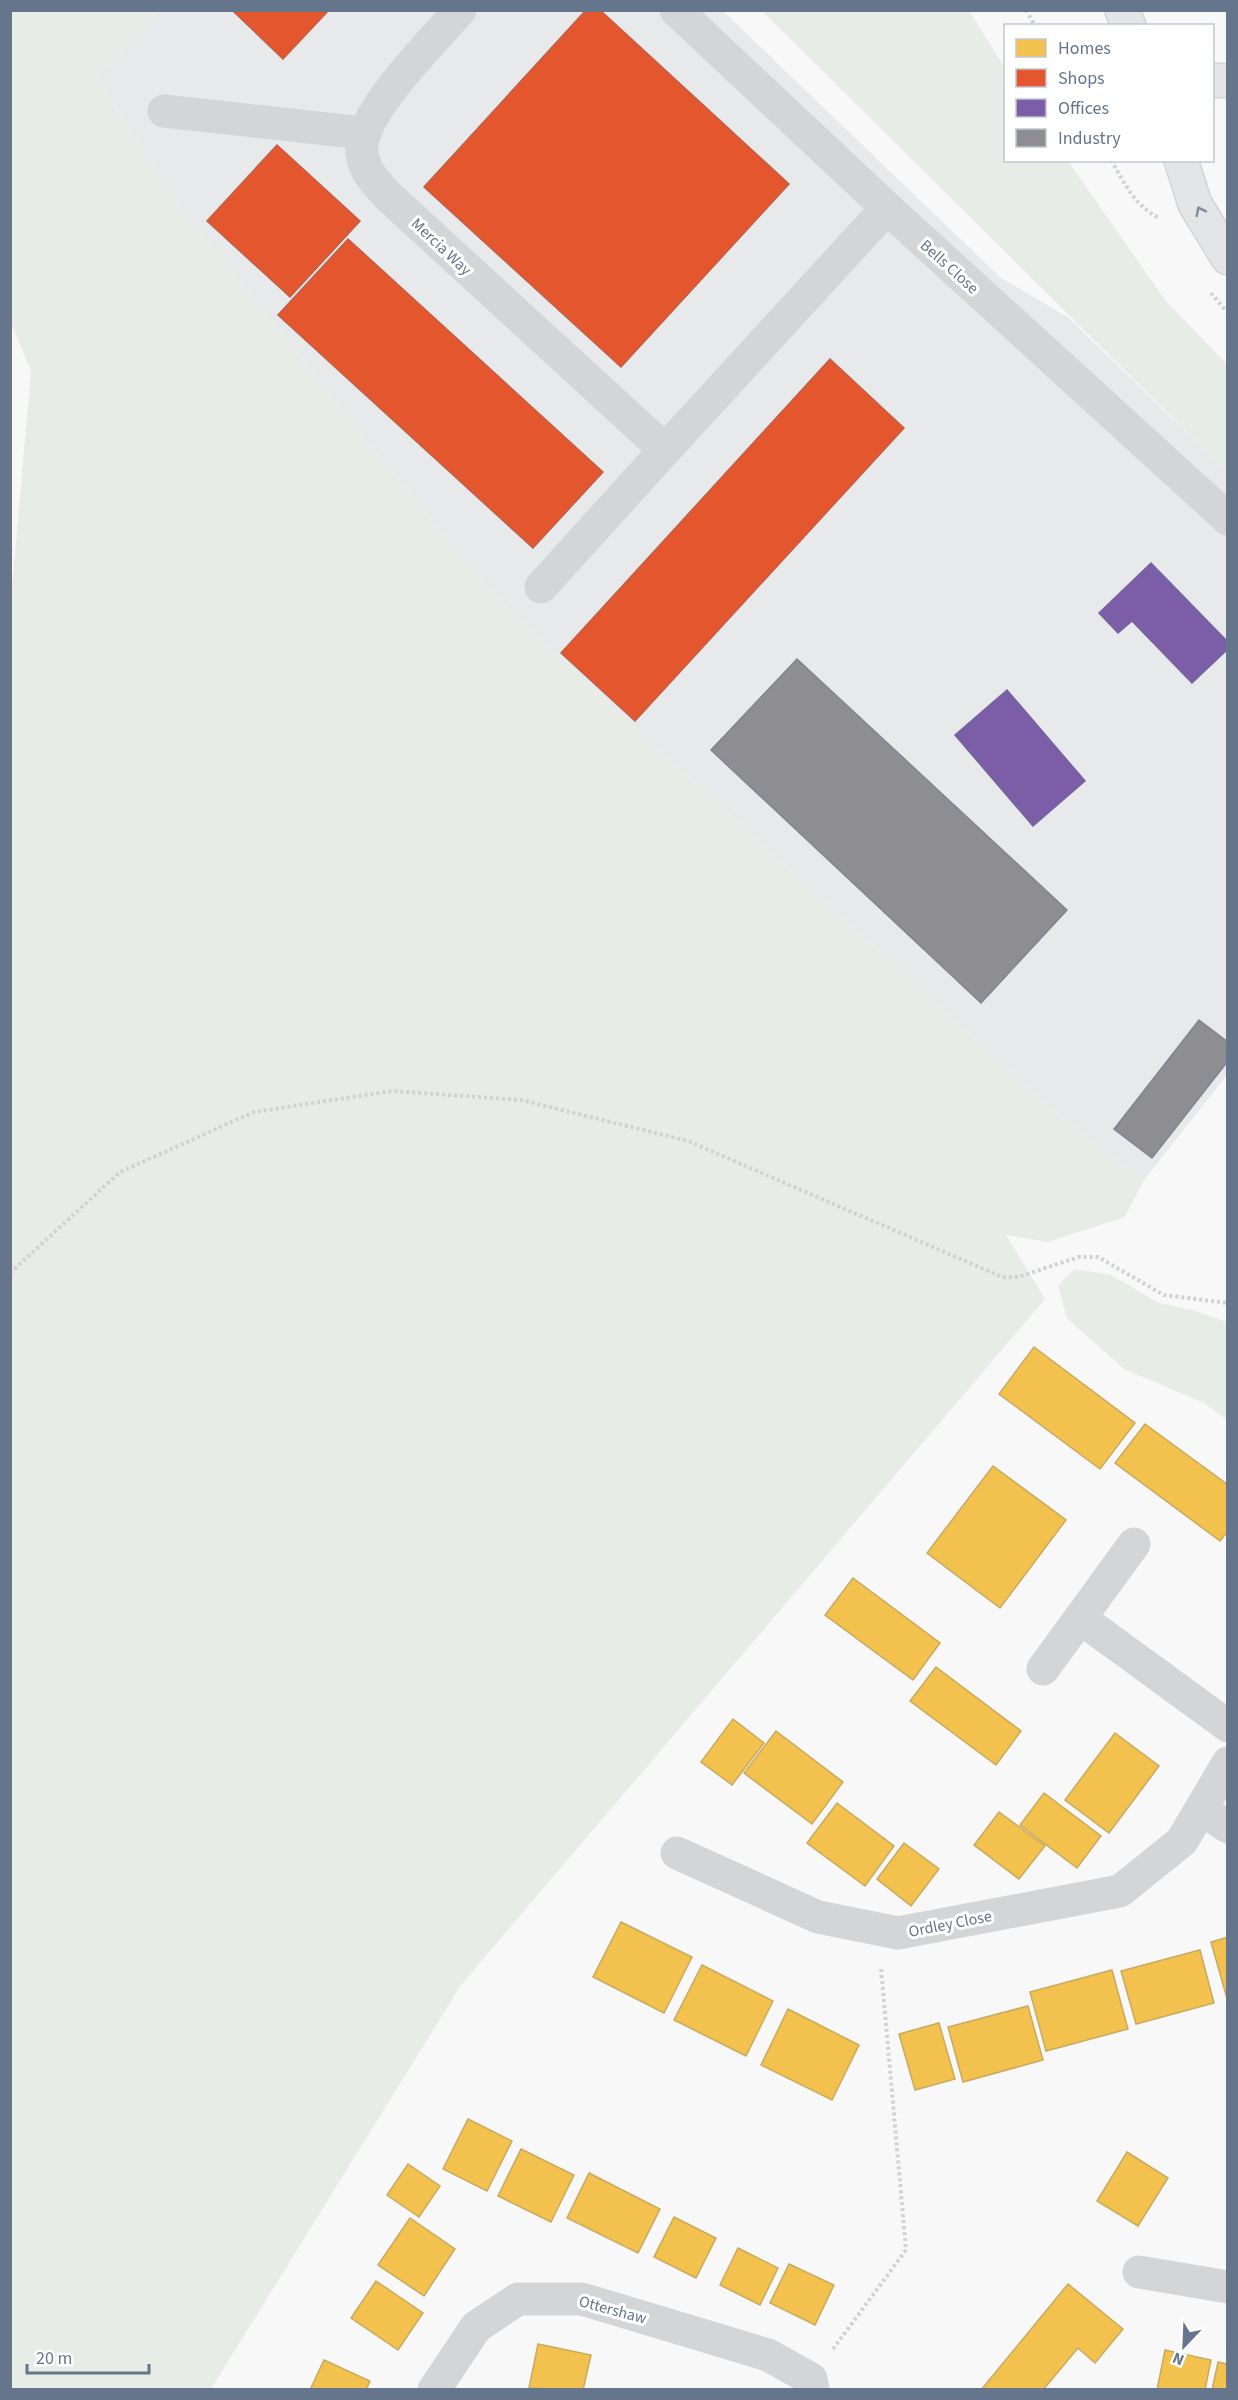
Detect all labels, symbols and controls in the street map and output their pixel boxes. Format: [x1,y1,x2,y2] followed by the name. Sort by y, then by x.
[1004,24,1214,162] legend
[1058,36,1111,61] text: Homes
[1058,66,1105,91] text: Shops
[1058,96,1109,121] text: Offices
[1058,126,1121,151] text: Industry
[1196,207,1207,218] one-way arrow
[406,213,477,281] street label: Mercia Way
[915,235,983,299] street label: Bells Close
[907,1905,994,1943] street label: Ordley Close
[576,2290,650,2330] street label: Ottershaw
[1154,2316,1214,2376] north arrow
[27,2337,148,2375] scale bar
[36,2346,72,2371] text: 20 m
[1169,2347,1188,2371] text: N

